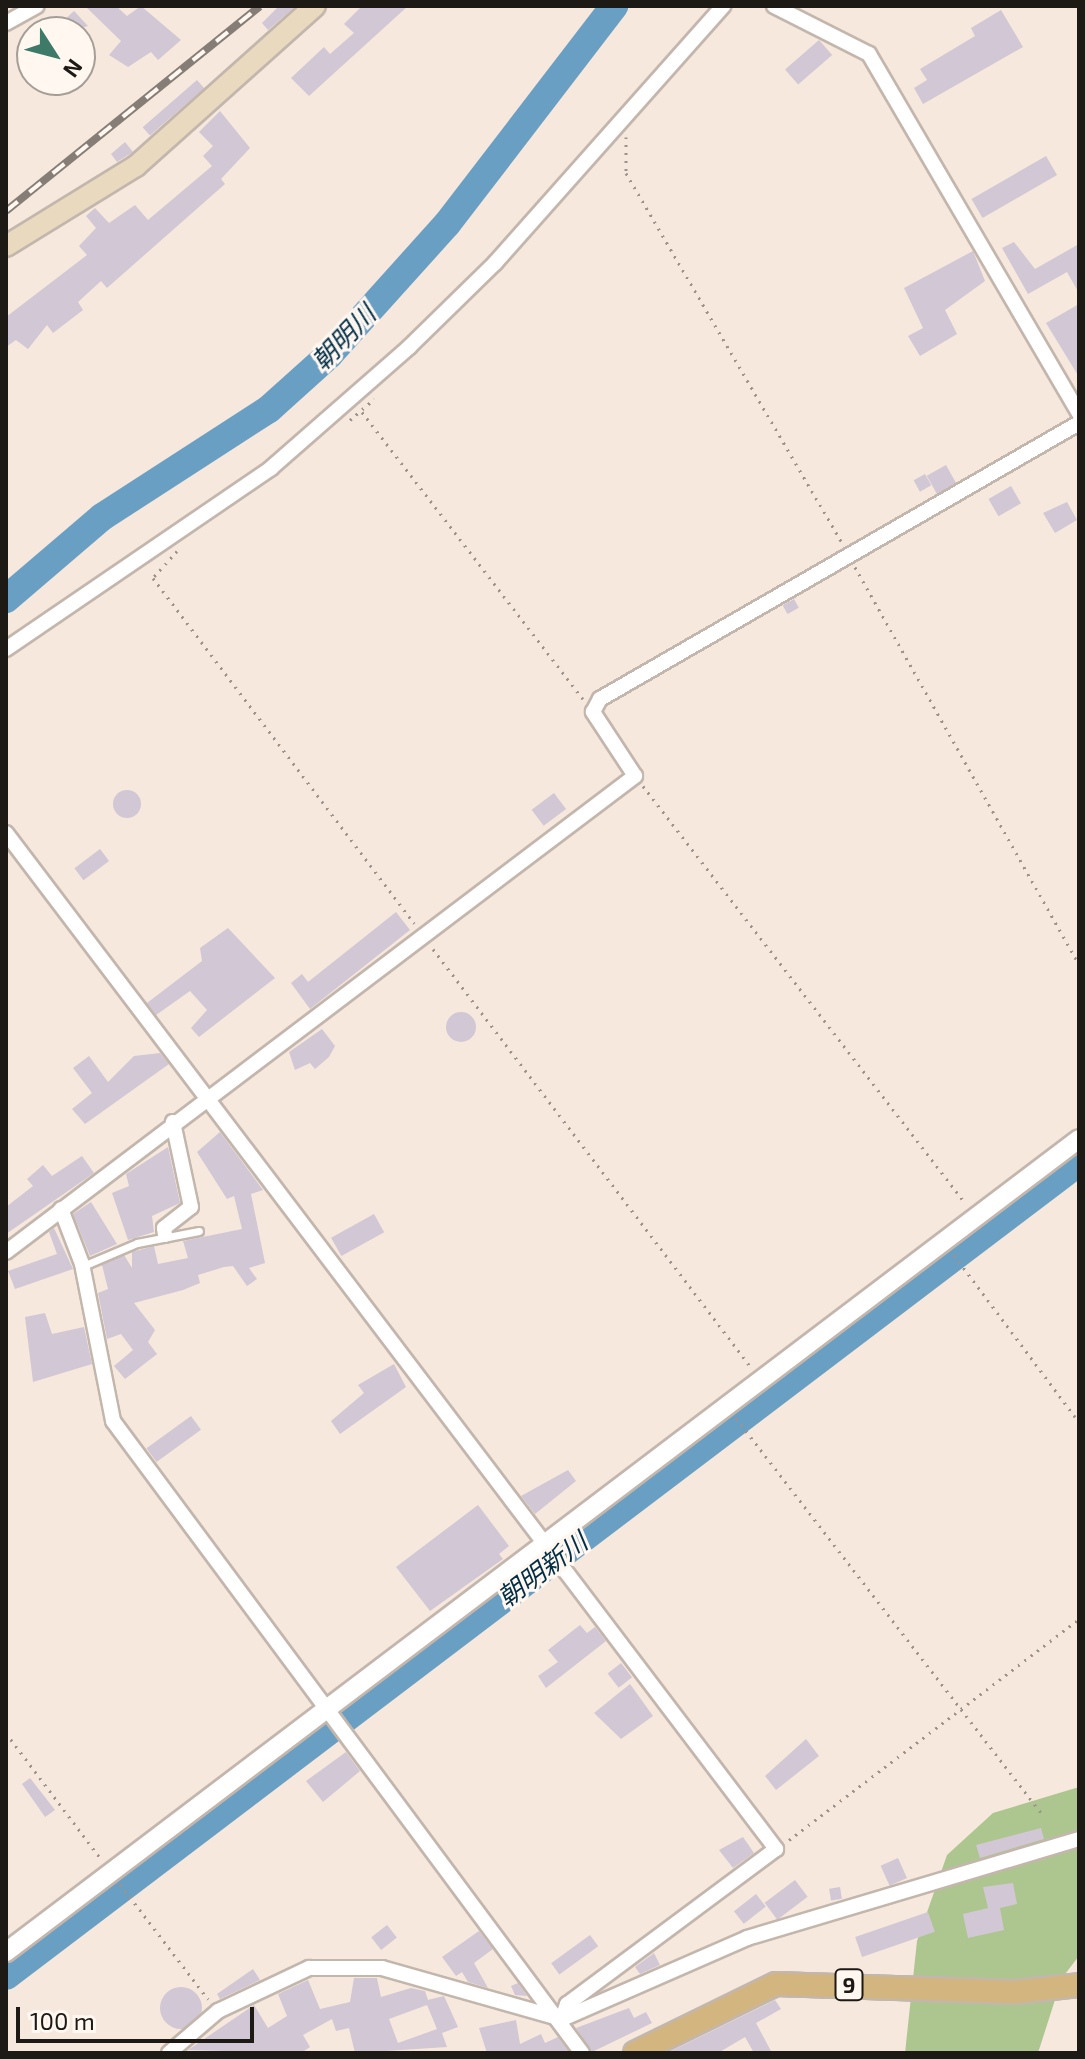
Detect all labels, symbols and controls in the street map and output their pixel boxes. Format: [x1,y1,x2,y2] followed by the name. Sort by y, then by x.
[16,16,96,96] north arrow
[59,55,89,83] text: N
[305,298,381,376] water label: 朝明川
[491,1525,593,1613] water label: 朝明新川
[833,1967,865,2003] road number: 9
[20,1991,258,2041] scale bar
[30,2006,95,2035] text: 100 m

